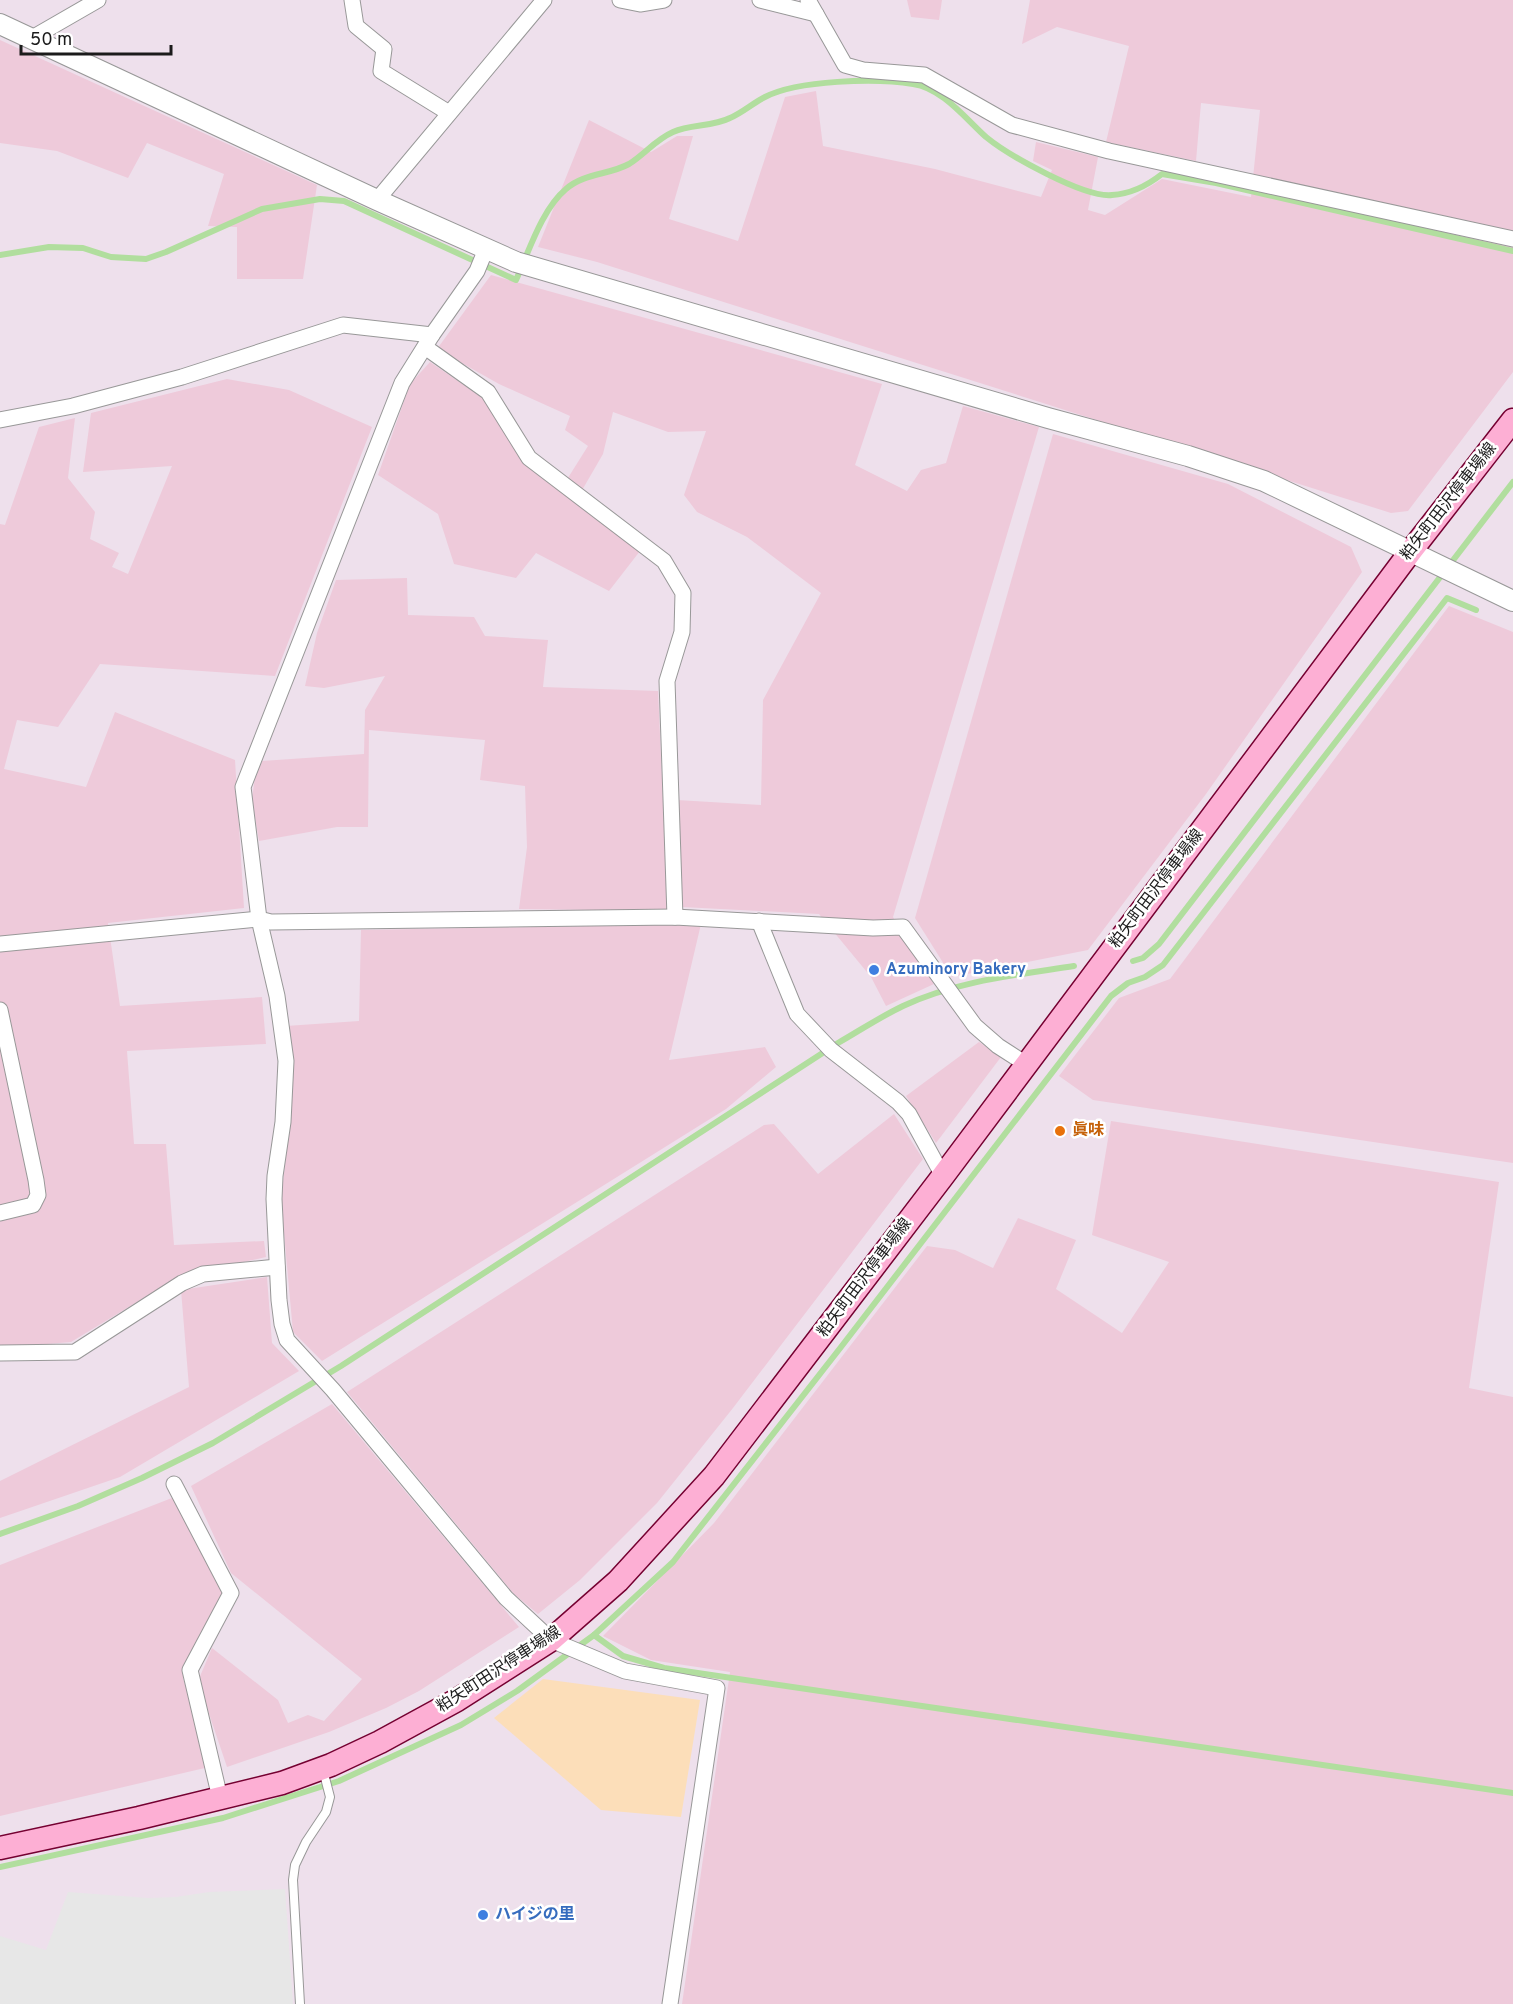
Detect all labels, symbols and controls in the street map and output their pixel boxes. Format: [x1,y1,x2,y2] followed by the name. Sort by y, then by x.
[21,18,171,56] scale bar
[30,29,72,52] text: 50 m
[1397,439,1501,565] street label: 粕矢町田沢停車場線
[1106,825,1208,953] street label: 粕矢町田沢停車場線
[886,960,1026,980] place label: Azuminory Bakery
[867,963,881,977] marker: Azuminory Bakery
[1072,1121,1104,1141] place label: 眞味
[1053,1124,1067,1138] marker: 眞味
[814,1214,916,1342] street label: 粕矢町田沢停車場線
[433,1622,565,1718] street label: 粕矢町田沢停車場線
[495,1905,575,1925] place label: ハイジの里
[476,1908,490,1922] marker: ハイジの里

